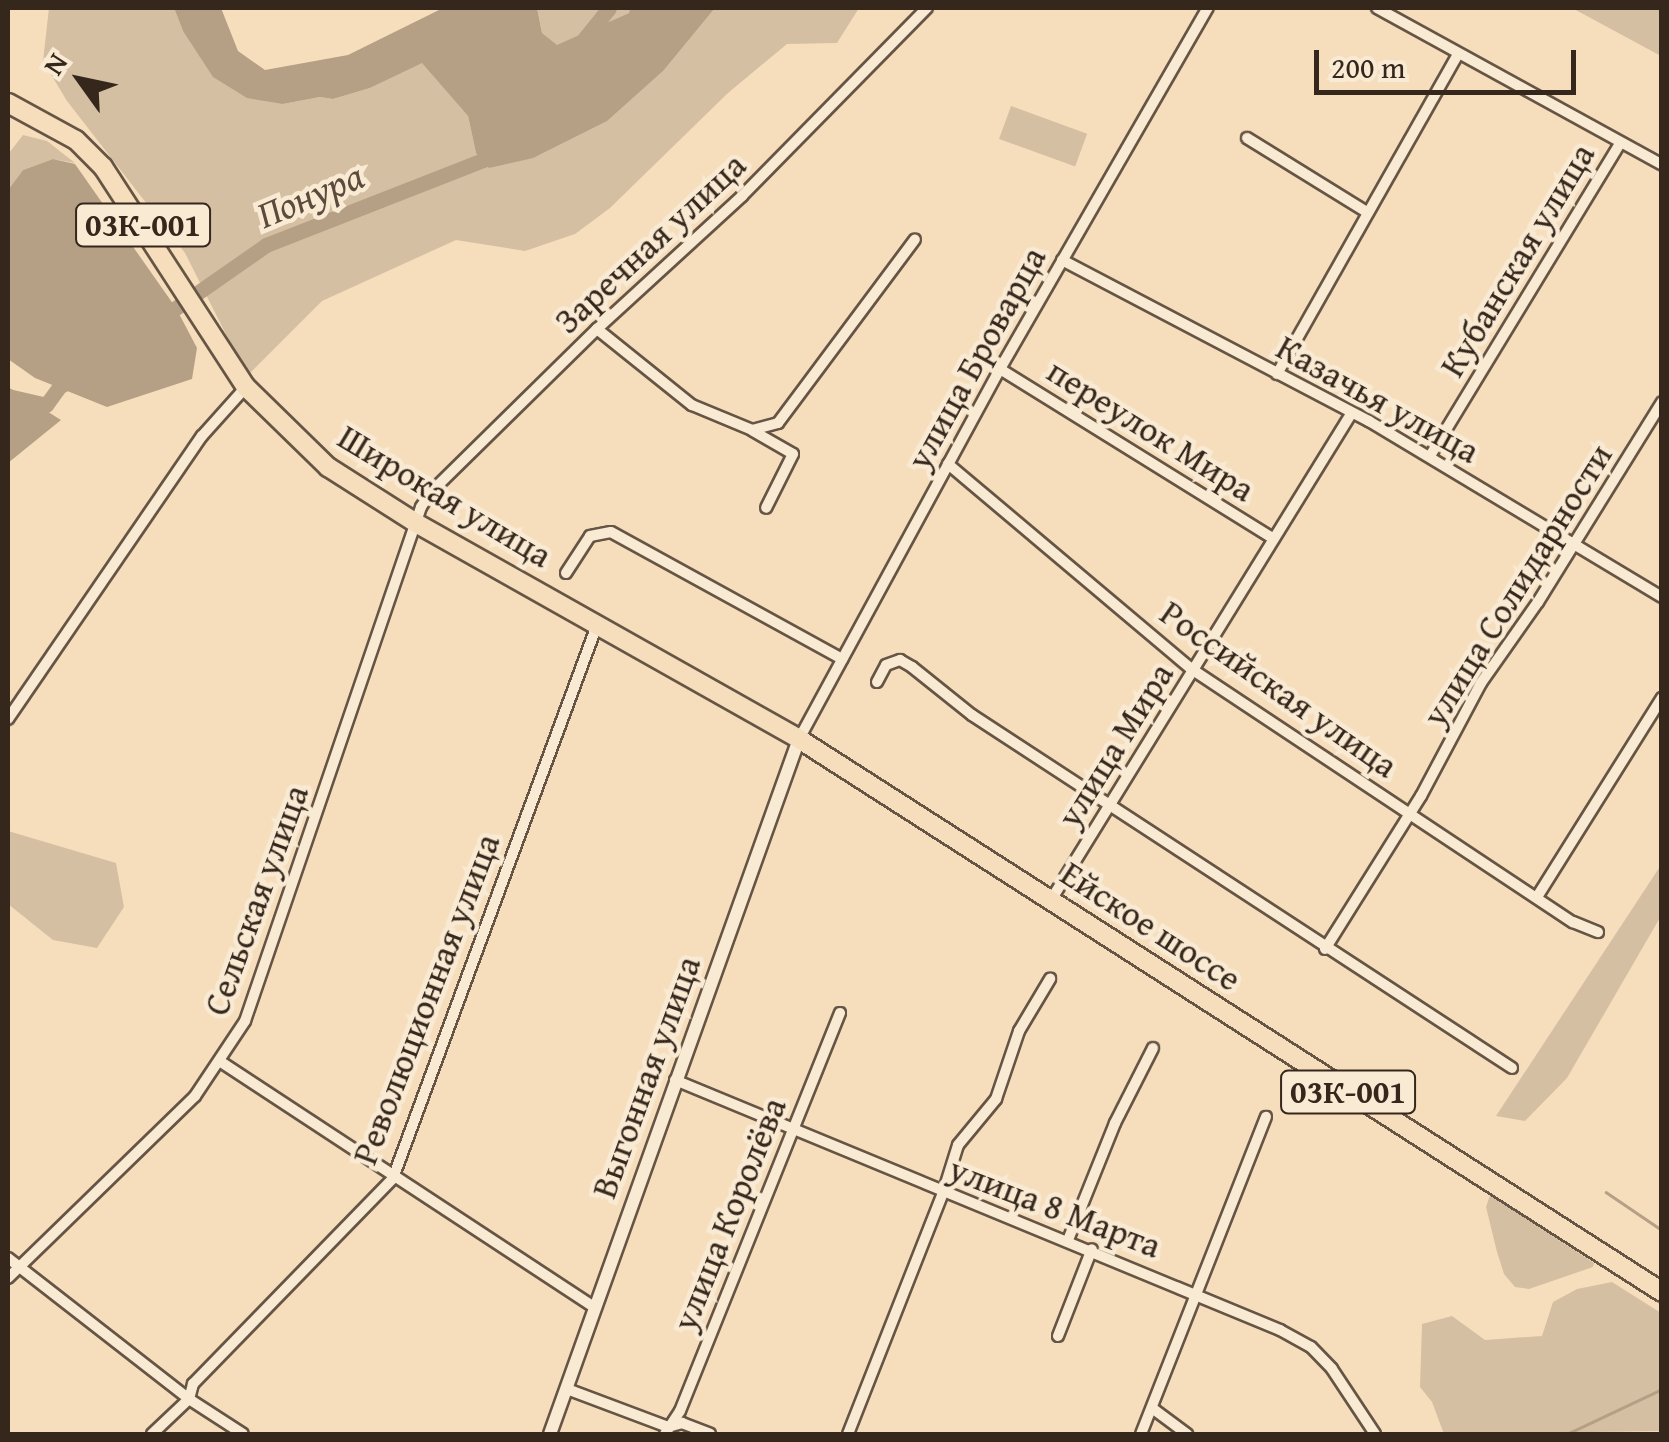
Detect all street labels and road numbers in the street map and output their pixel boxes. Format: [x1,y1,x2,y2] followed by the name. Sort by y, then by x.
[1431,136,1603,384] street label: Кубанская улица
[546,144,754,342] street label: Заречная улица
[73,198,213,252] road number: 03К-001
[898,239,1054,477] street label: улица Броварца
[1269,326,1487,472] street label: Казачья улица
[1040,350,1262,510] street label: переулок Мира
[331,416,559,576] street label: Широкая улица
[1413,436,1621,734] street label: улица Солидарности
[1152,592,1406,786] street label: Российская улица
[1048,655,1182,835] street label: улица Мира
[195,779,317,1021] street label: Сельская улица
[344,828,508,1170] street label: Революционная улица
[1053,852,1249,1000] street label: Ейское шоссе
[583,950,709,1204] street label: Выгонная улица
[1278,1065,1418,1119] road number: 03К-001
[663,1091,795,1337] street label: улица Королёва
[943,1147,1167,1267] street label: улица 8 Марта

